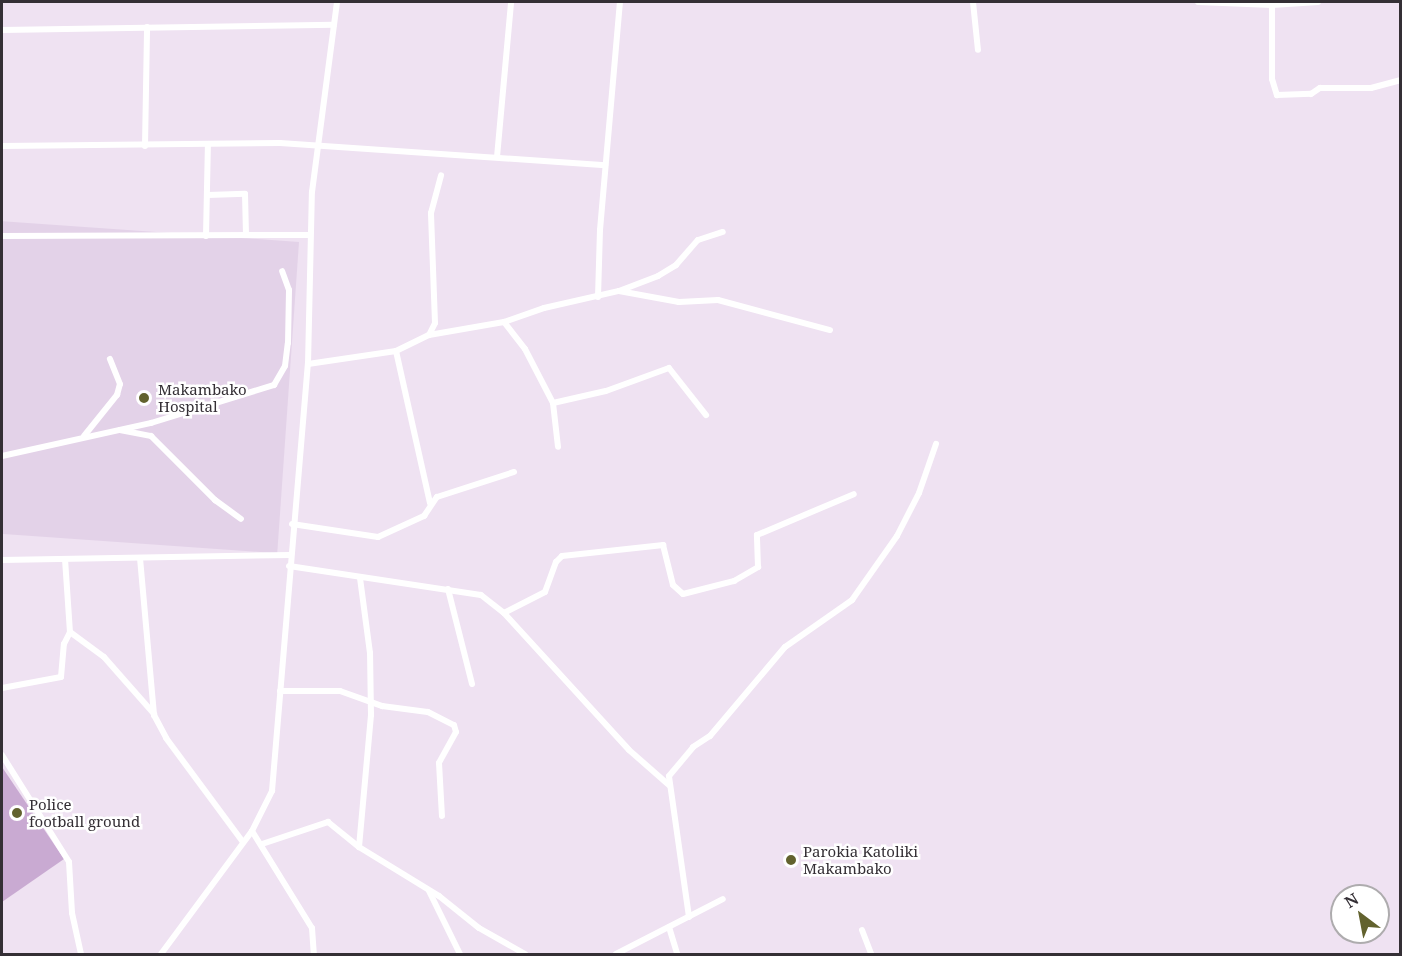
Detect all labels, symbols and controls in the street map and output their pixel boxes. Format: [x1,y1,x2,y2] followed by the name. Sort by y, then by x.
[158,380,247,415] place label: Makambako Hospital
[135,389,153,407] marker: Makambako Hospital
[29,795,140,830] place label: Police football ground
[10,806,24,820] marker: Police football ground
[803,842,918,877] place label: Parokia Katoliki Makambako
[784,853,798,867] marker: Parokia Katoliki Makambako
[1330,884,1390,944] north arrow
[1340,888,1363,913] text: N

